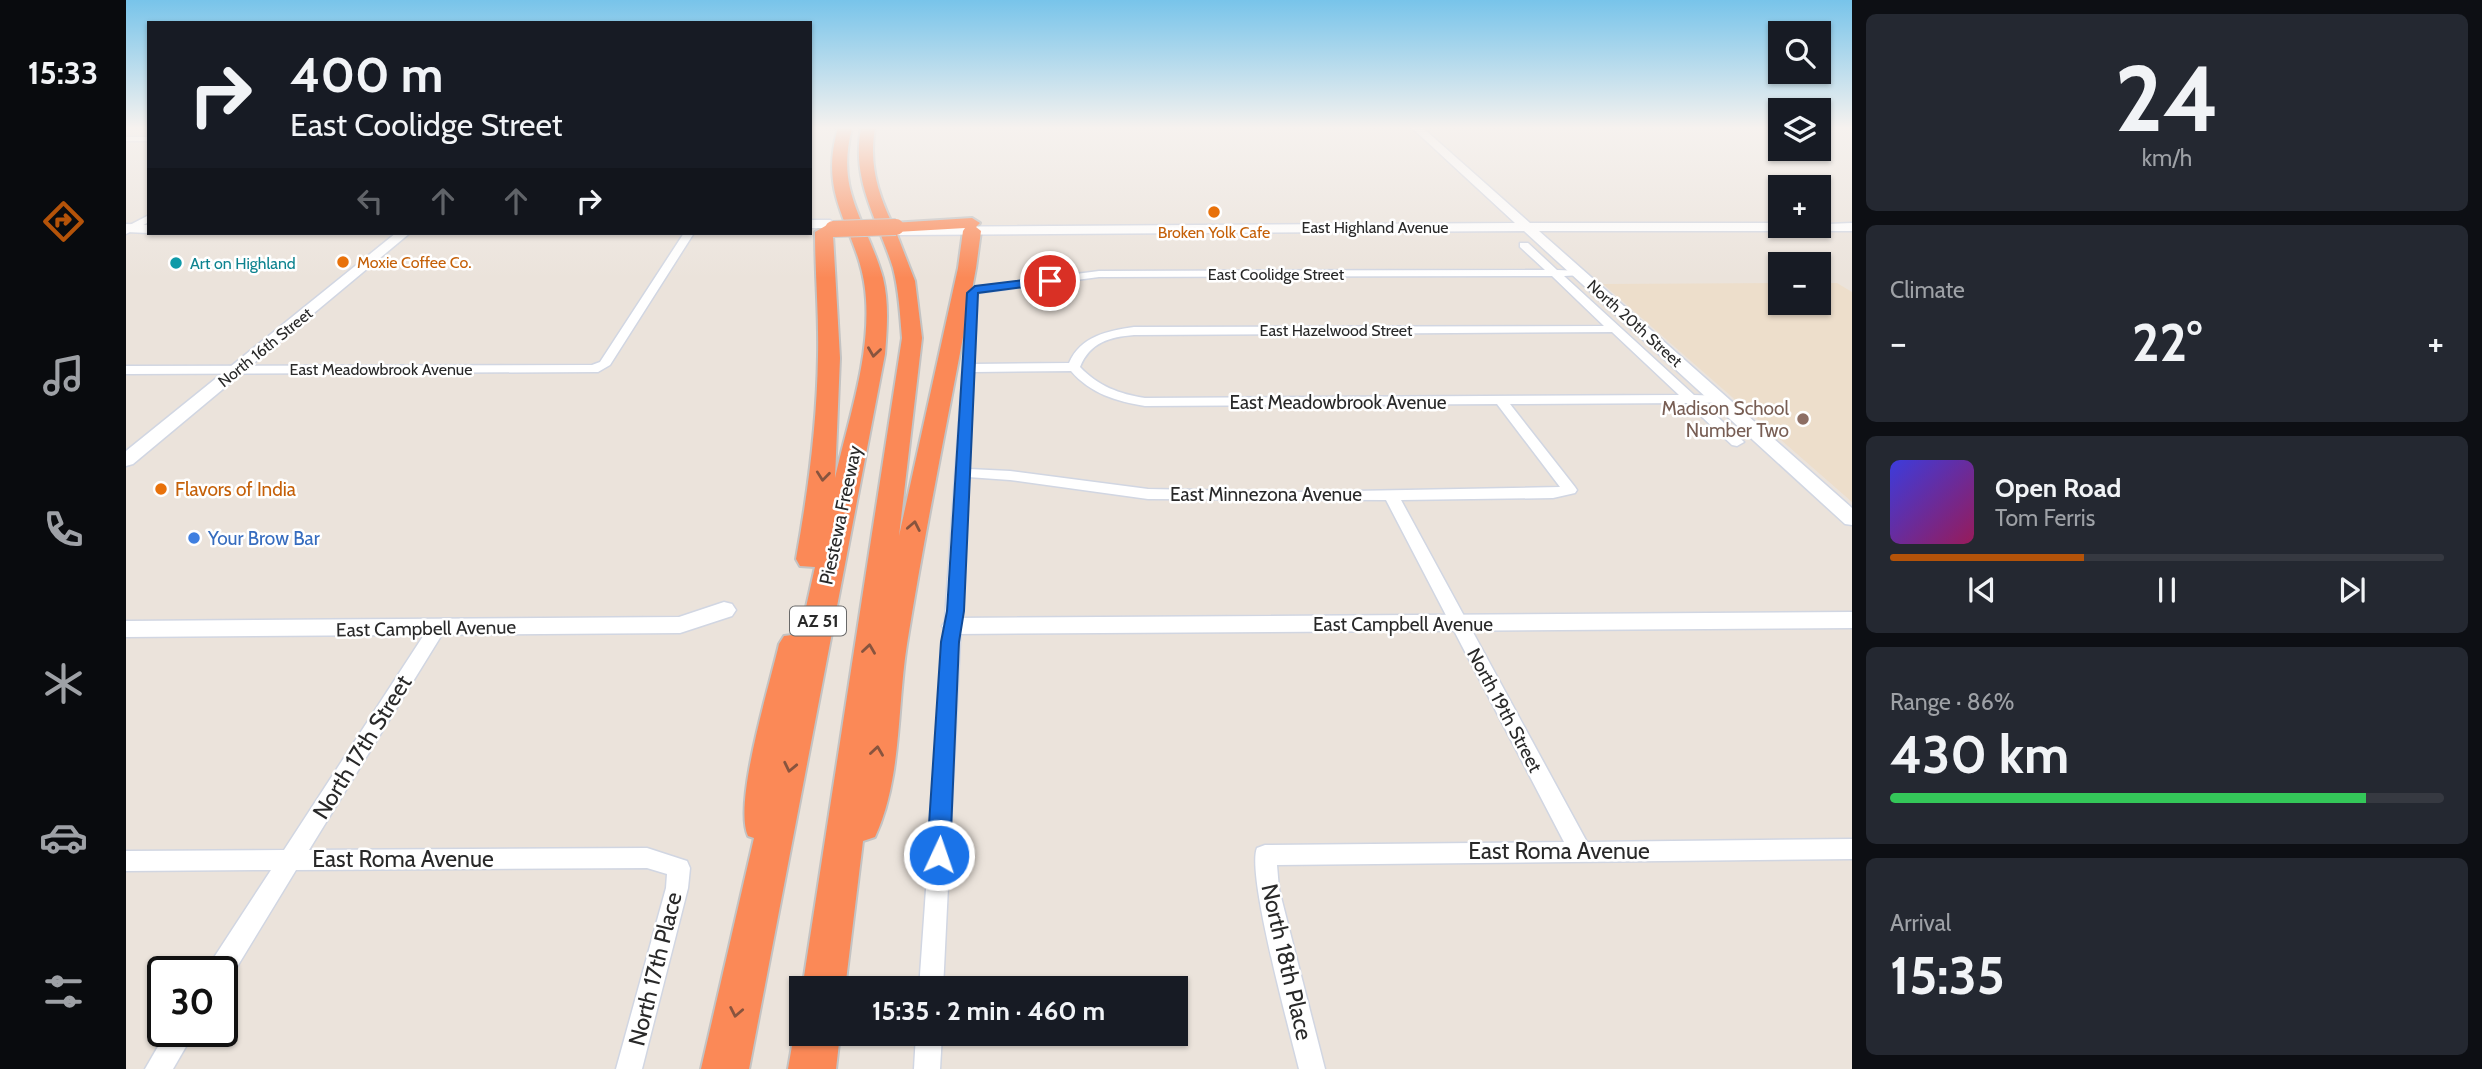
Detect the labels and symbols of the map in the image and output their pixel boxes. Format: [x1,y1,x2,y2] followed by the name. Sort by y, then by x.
[1206,204,1222,220] marker: Broken Yolk Cafe
[1302,218,1448,237] street label: East Highland Avenue
[1158,223,1270,242] place label: Broken Yolk Cafe
[1020,251,1080,311] pin
[357,253,472,272] place label: Moxie Coffee Co.
[190,254,296,273] place label: Art on Highland
[335,254,351,270] marker: Moxie Coffee Co.
[168,255,184,271] marker: Art on Highland
[1208,265,1345,284] street label: East Coolidge Street
[1583,276,1686,371] street label: North 20th Street
[214,303,317,391] street label: North 16th Street
[1260,321,1413,340] street label: East Hazelwood Street
[867,346,882,358] one-way arrow
[290,360,472,379] street label: East Meadowbrook Avenue
[1229,391,1447,414] street label: East Meadowbrook Avenue
[1661,397,1790,442] place label: Madison School Number Two
[1795,411,1811,427] marker: Madison School Number Two
[814,443,867,587] street label: Piestewa Freeway
[816,471,831,482] one-way arrow
[175,478,296,501] place label: Flavors of India
[153,481,169,497] marker: Flavors of India
[1170,483,1362,506] street label: East Minnezona Avenue
[906,520,921,532] one-way arrow
[207,527,320,550] place label: Your Brow Bar
[186,530,202,546] marker: Your Brow Bar
[790,606,846,636] road number: AZ 51
[1313,613,1493,636] street label: East Campbell Avenue
[336,615,516,642] street label: East Campbell Avenue
[861,644,876,655] one-way arrow
[1462,644,1547,777] street label: North 19th Street
[306,670,418,824] street label: North 17th Street
[869,745,884,757] one-way arrow
[784,761,799,773] one-way arrow
[902,818,976,892] position arrow
[1468,837,1650,865] street label: East Roma Avenue
[312,845,494,873] street label: East Roma Avenue
[1255,881,1319,1043] street label: North 18th Place
[622,889,688,1049] street label: North 17th Place
[147,956,238,1047] speed limit sign: 30
[730,1006,745,1018] one-way arrow

